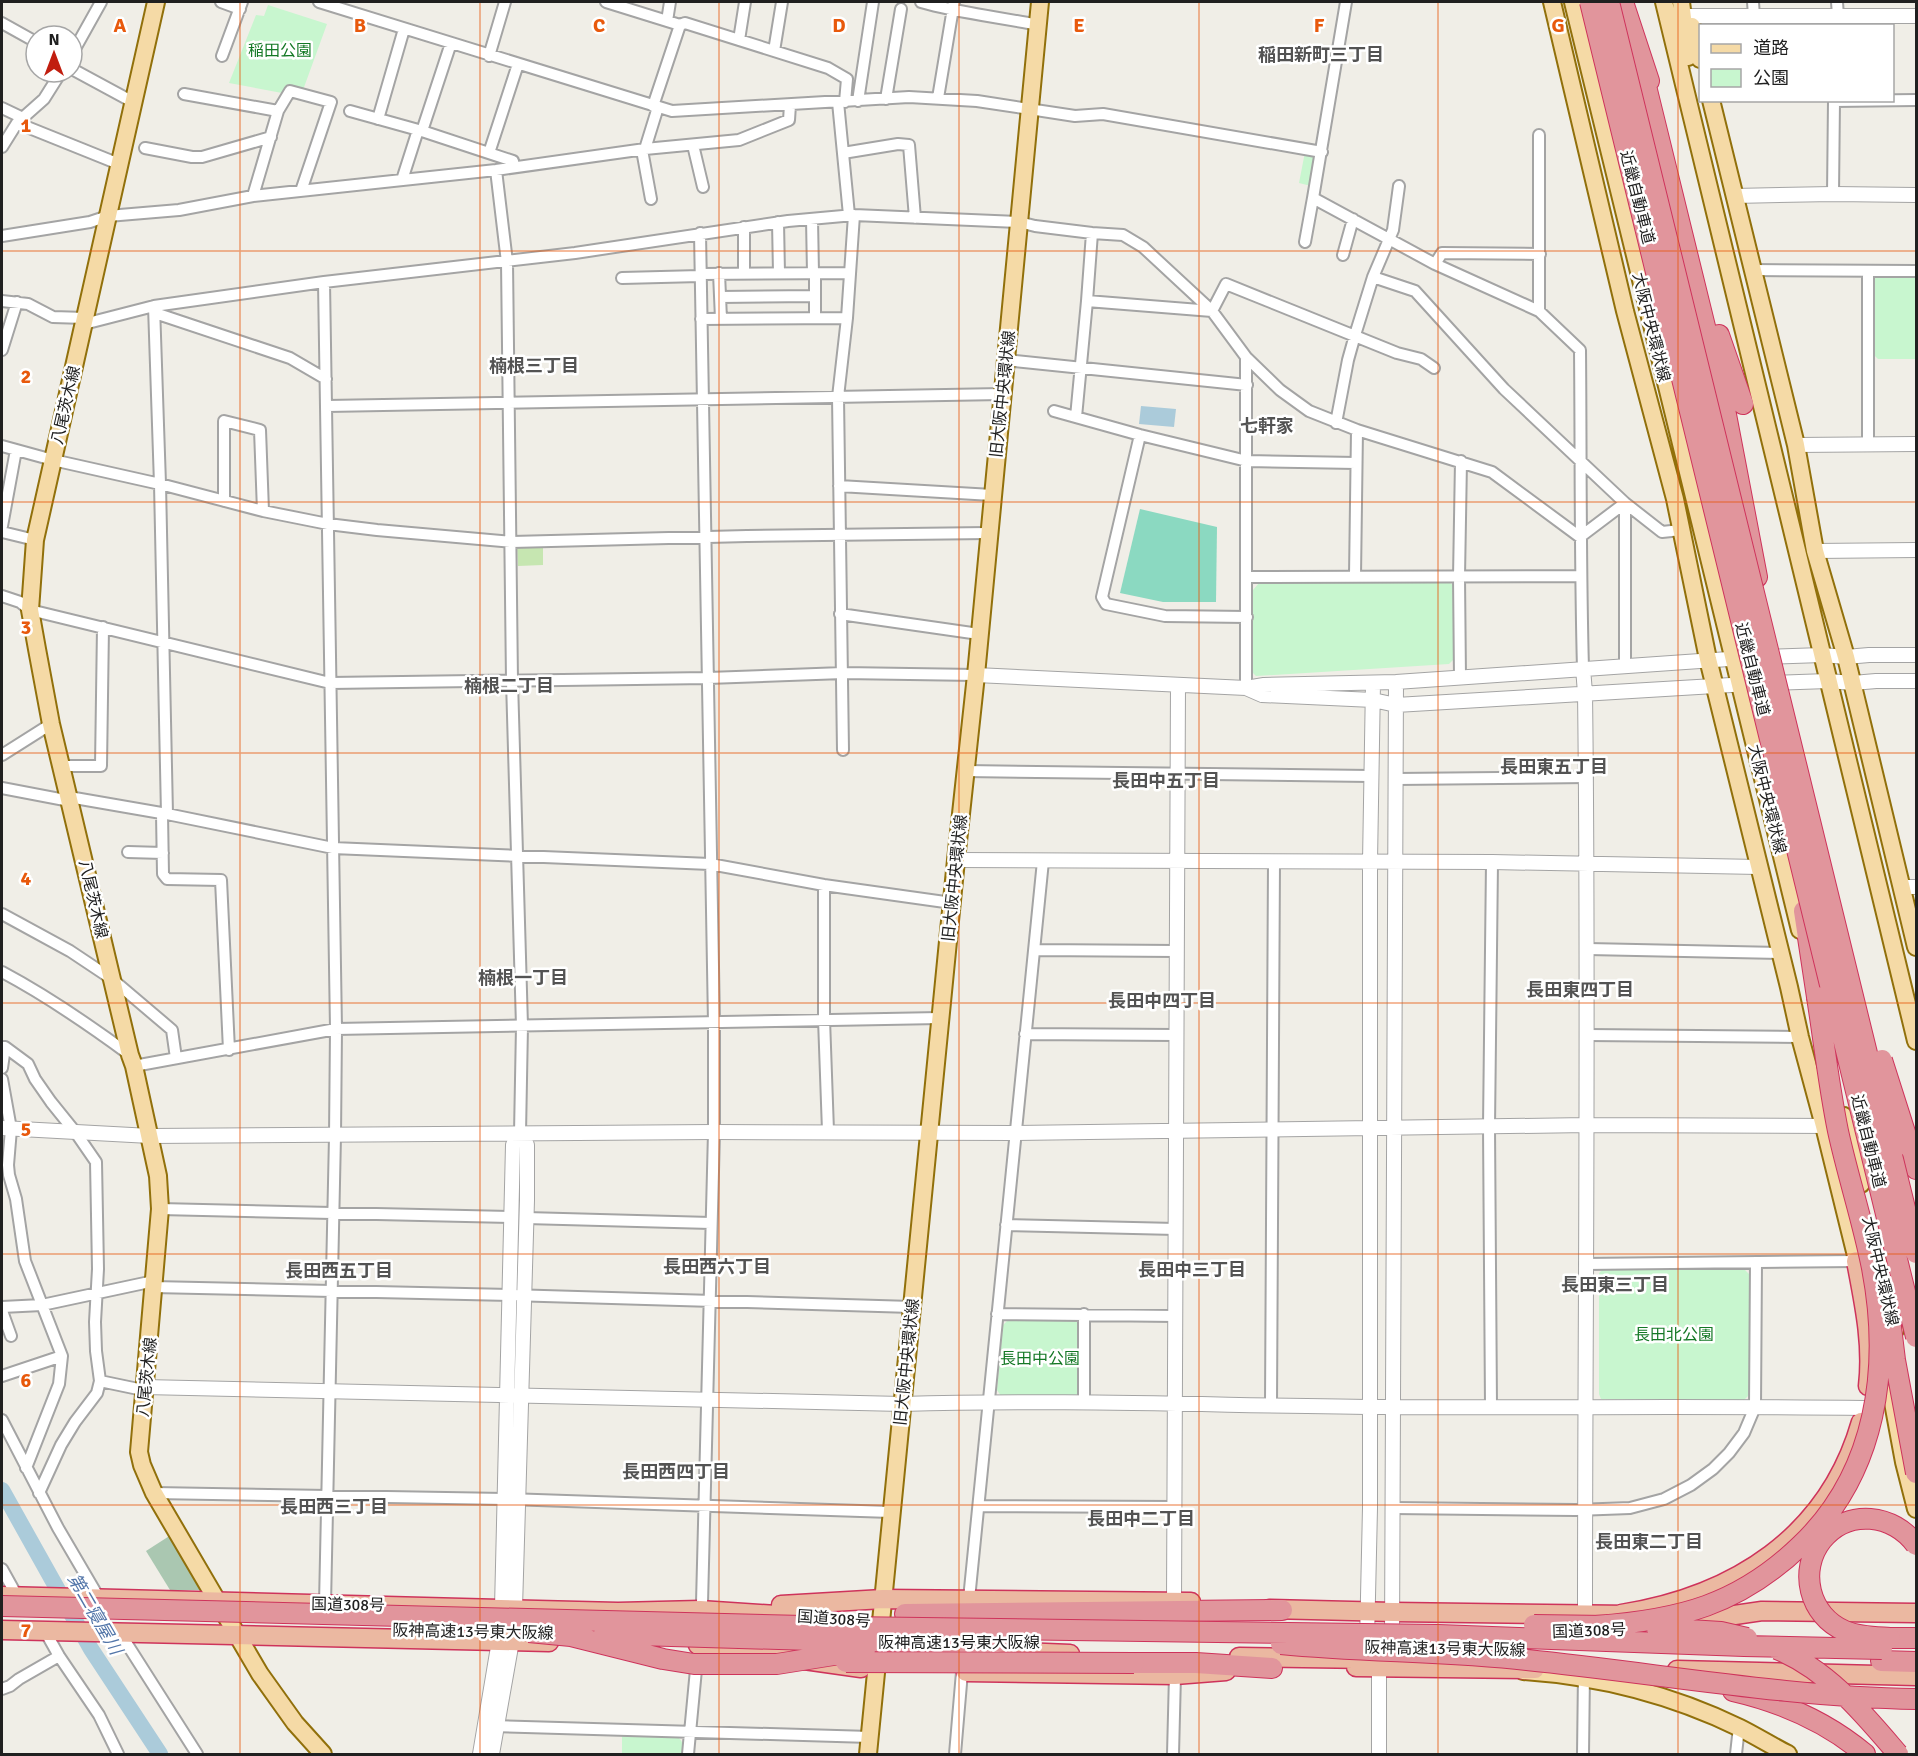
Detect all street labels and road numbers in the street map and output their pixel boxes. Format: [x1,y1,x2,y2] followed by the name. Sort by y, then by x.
[1616,148,1658,246] street label: 近畿自動車道
[1628,270,1674,384] street label: 大阪中央環状線
[986,329,1020,459] street label: 旧大阪中央環状線
[47,364,85,446] street label: 八尾茨木線
[1731,620,1773,718] street label: 近畿自動車道
[1744,742,1790,856] street label: 大阪中央環状線
[938,813,972,943] street label: 旧大阪中央環状線
[74,858,112,940] street label: 八尾茨木線
[1847,1092,1889,1190] street label: 近畿自動車道
[1858,1214,1902,1328] street label: 大阪中央環状線
[890,1297,924,1427] street label: 旧大阪中央環状線
[133,1336,161,1418] street label: 八尾茨木線
[311,1594,385,1616] street label: 国道308号
[796,1606,871,1632] street label: 国道308号
[1552,1620,1626,1642] street label: 国道308号
[392,1621,554,1643] street label: 阪神高速13号東大阪線
[878,1633,1040,1653] street label: 阪神高速13号東大阪線
[1364,1638,1526,1660] street label: 阪神高速13号東大阪線

